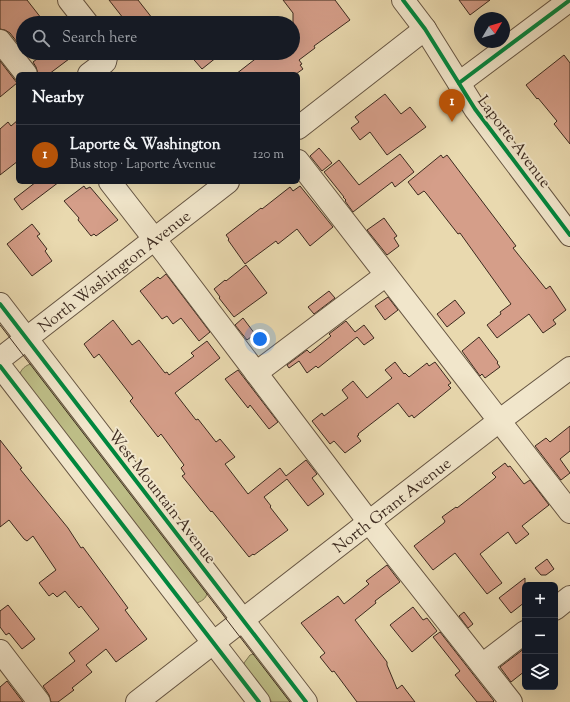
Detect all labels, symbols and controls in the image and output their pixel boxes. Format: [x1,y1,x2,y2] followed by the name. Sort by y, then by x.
[474,12,510,48] north arrow
[16,16,300,60] search box
[30,27,52,49] icon: search
[62,28,137,49] text: Search here
[32,86,84,110] text: Nearby
[439,89,465,122] pin: 1
[471,92,555,193] street label: Laporte Avenue
[70,135,221,156] text: Laporte & Washington
[43,146,47,164] text: 1
[253,146,284,164] text: 120 m
[70,156,216,174] text: Bus stop · Laporte Avenue
[34,206,197,339] street label: North Washington Avenue
[250,329,270,349] your location
[101,426,221,569] street label: West Mountain Avenue
[329,453,457,560] street label: North Grant Avenue
[522,582,558,690] map controls
[522,582,558,618] button: +
[522,618,558,654] button: −
[522,654,558,690] button: layers

